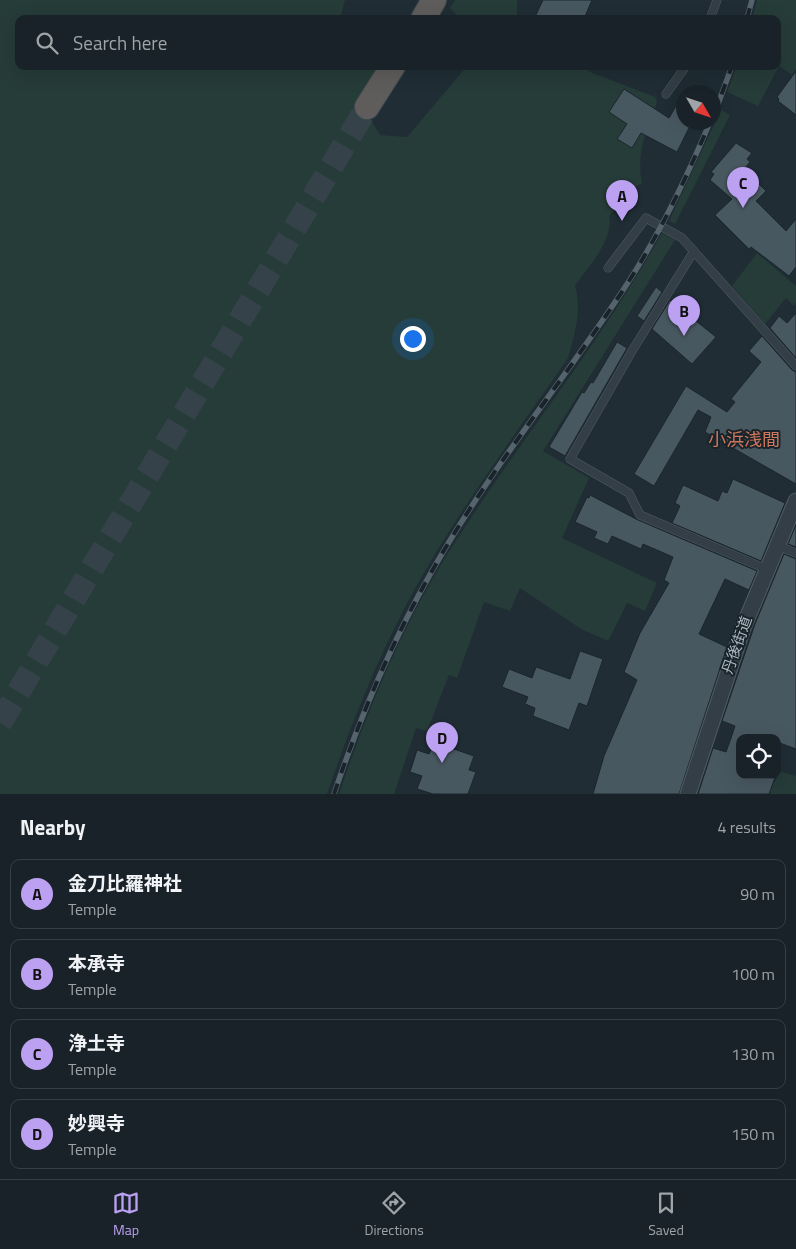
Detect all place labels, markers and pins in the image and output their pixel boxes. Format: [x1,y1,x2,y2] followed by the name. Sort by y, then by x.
[727,167,759,208] pin: C
[606,180,638,221] pin: A
[668,295,700,336] pin: B
[426,722,458,763] pin: D

